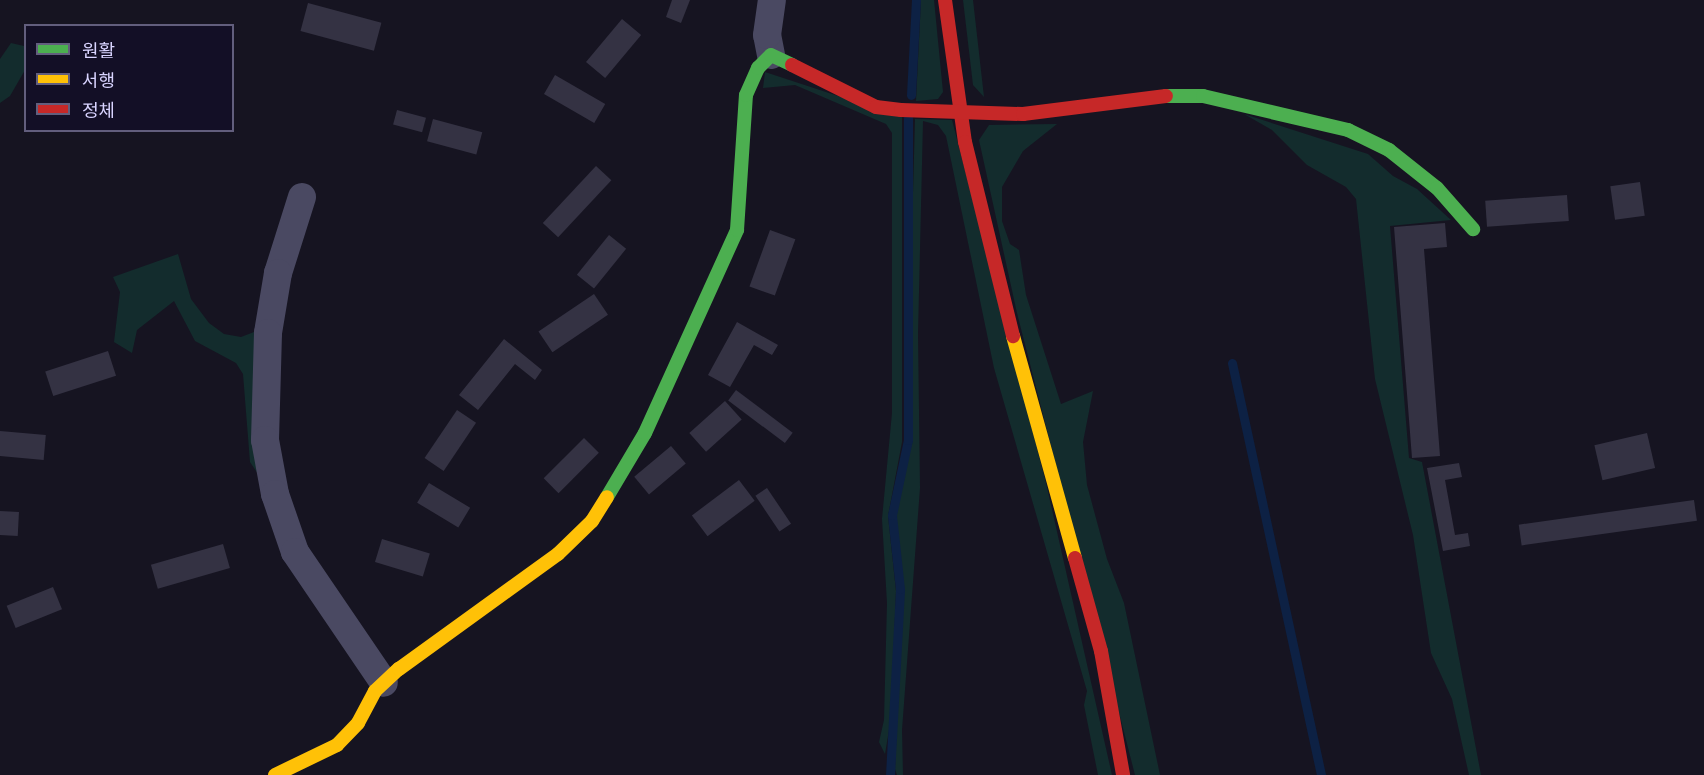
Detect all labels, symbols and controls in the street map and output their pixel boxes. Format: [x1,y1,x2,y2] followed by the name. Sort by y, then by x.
[24,24,234,132] legend
[82,40,115,61] text: 원활
[82,70,115,91] text: 서행
[82,100,115,121] text: 정체

